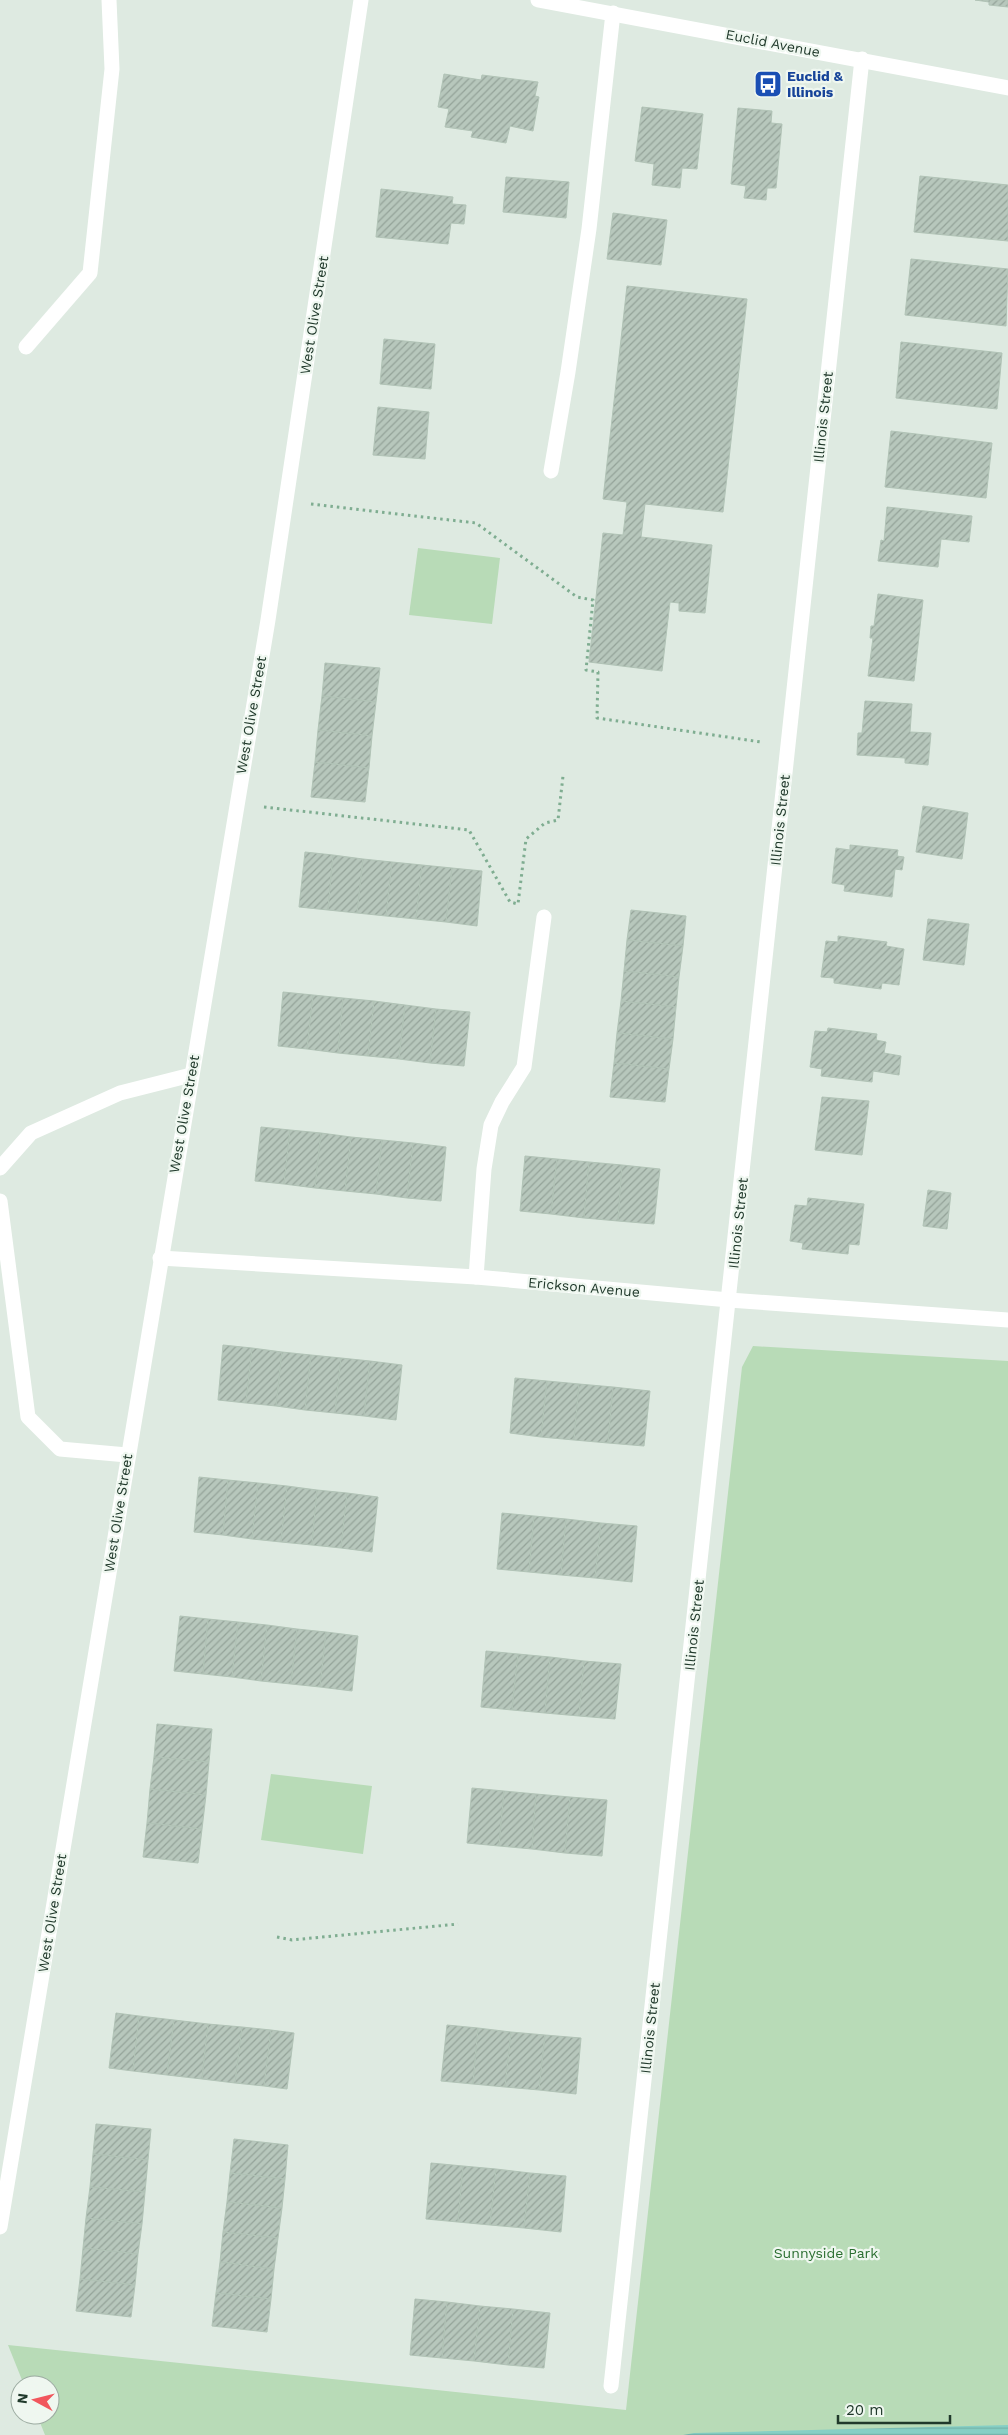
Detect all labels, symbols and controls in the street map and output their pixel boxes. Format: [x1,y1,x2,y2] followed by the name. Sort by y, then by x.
[724,26,822,60] street label: Euclid Avenue
[787,68,843,100] place label: Euclid & Illinois
[753,69,783,99] bus stop icon: Euclid & Illinois
[297,254,331,375] street label: West Olive Street
[810,371,836,463] street label: Illinois Street
[233,654,269,775] street label: West Olive Street
[767,774,793,866] street label: Illinois Street
[166,1053,202,1174] street label: West Olive Street
[725,1177,751,1269] street label: Illinois Street
[527,1274,641,1300] street label: Erickson Avenue
[101,1452,135,1573] street label: West Olive Street
[681,1579,707,1671] street label: Illinois Street
[35,1852,69,1973] street label: West Olive Street
[637,1982,663,2074] street label: Illinois Street
[774,2245,878,2261] park label: Sunnyside Park
[10,2375,60,2425] north arrow
[14,2392,31,2405] text: N
[838,2392,950,2424] scale bar
[846,2401,884,2419] text: 20 m

